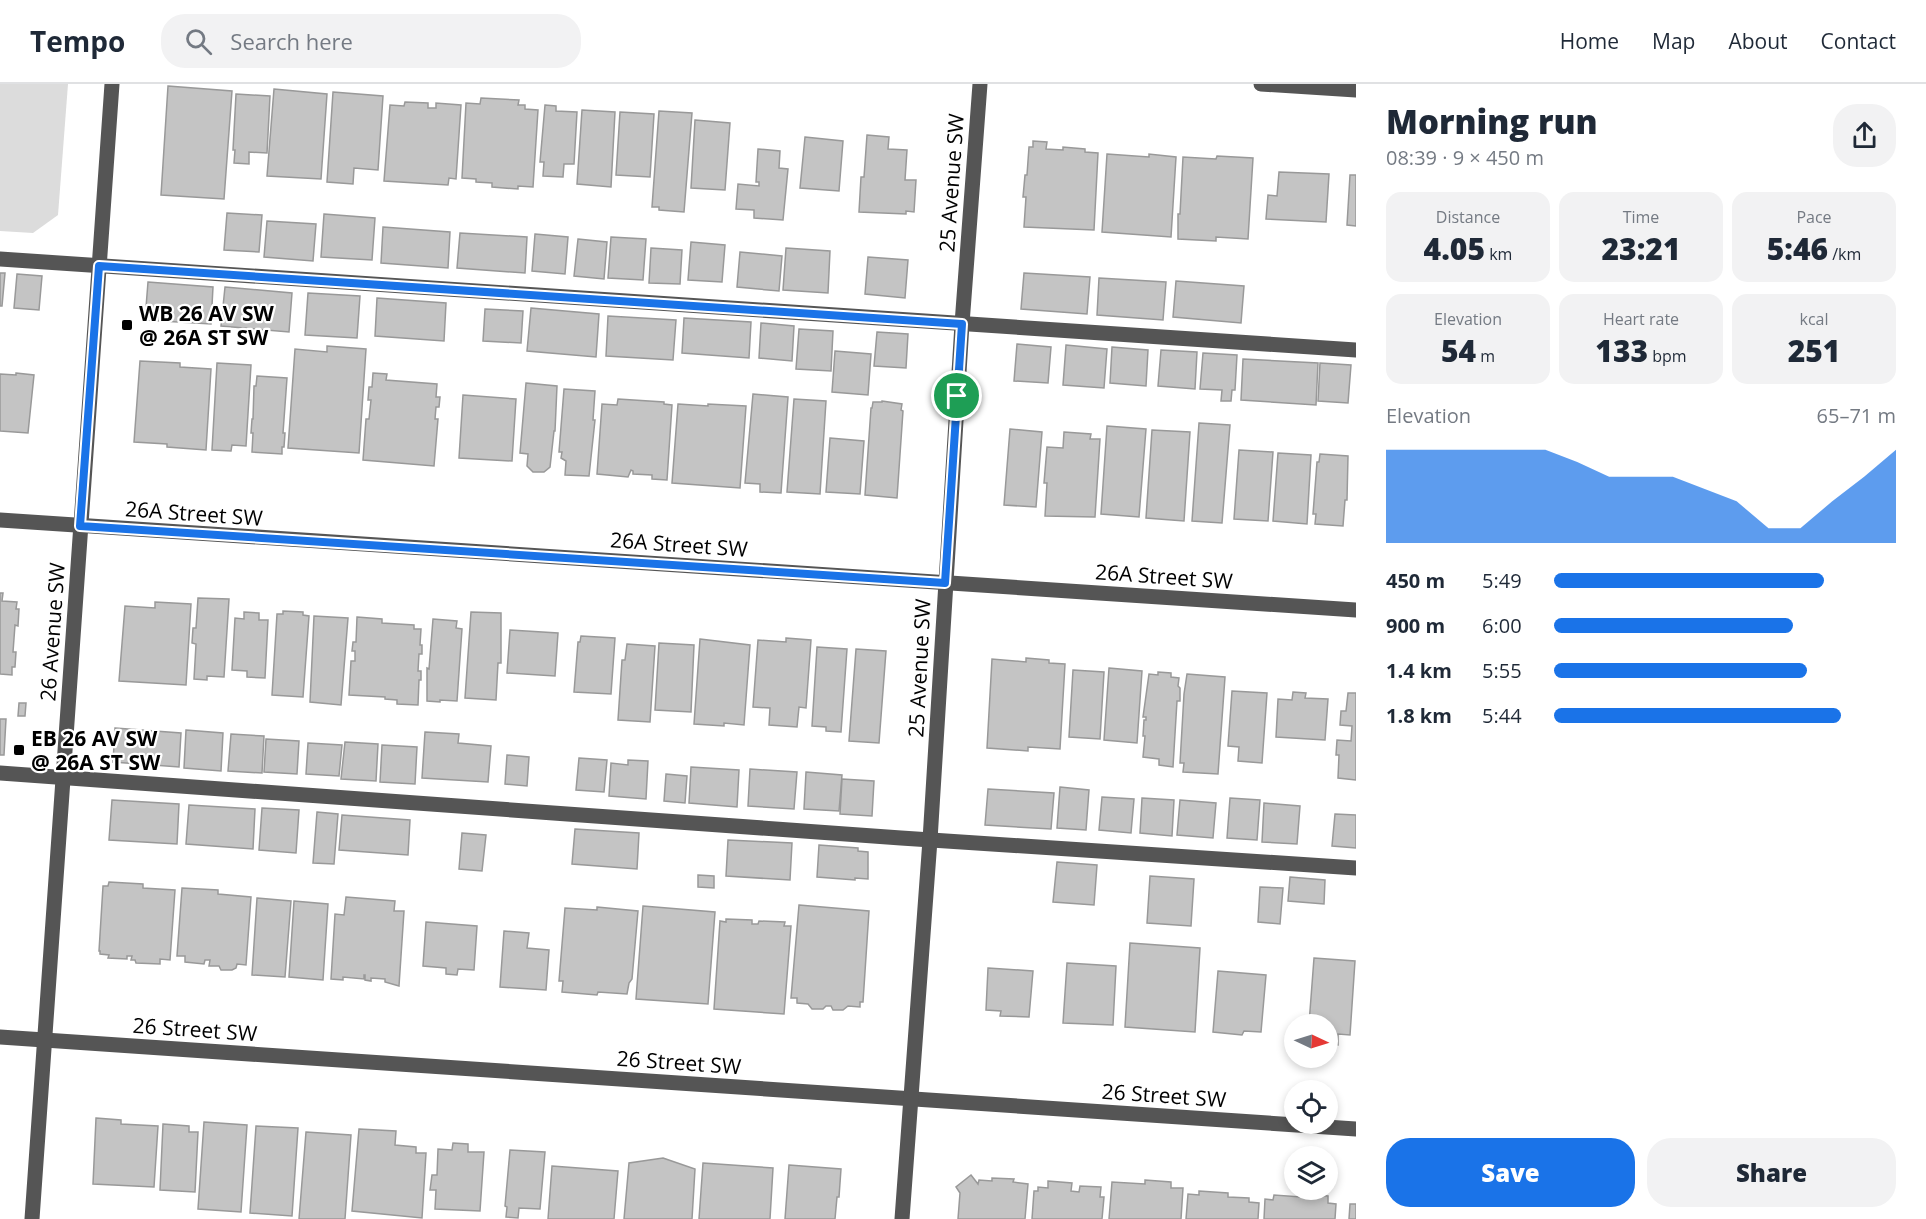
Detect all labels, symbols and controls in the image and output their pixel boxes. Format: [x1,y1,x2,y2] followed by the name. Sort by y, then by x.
[161,14,581,68] search box
[30,22,125,60] text: Tempo
[182,25,215,58] icon: search
[230,26,353,56] text: Search here
[1560,27,1619,55] text: Home
[1652,27,1695,55] text: Map
[1728,27,1788,55] text: About
[1821,27,1896,55] text: Contact
[1386,99,1598,144] text: Morning run
[1833,104,1896,167] button: share
[932,112,970,253] street label: 25 Avenue SW
[1386,144,1544,171] text: 08:39 · 9 × 450 m
[1436,206,1500,228] text: Distance
[1623,206,1659,228] text: Time
[1796,206,1832,228] text: Pace
[1424,228,1485,269] text: 4.05
[1602,228,1680,269] text: 23:21
[1767,228,1828,269] text: 5:46
[1485,243,1512,265] text: km
[1828,243,1861,265] text: /km
[139,299,274,351] place label: WB 26 AV SW @ 26A ST SW
[1434,308,1502,330] text: Elevation
[1603,308,1679,330] text: Heart rate
[1800,308,1829,330] text: kcal
[120,318,134,332] marker: WB 26 AV SW @ 26A ST SW
[1441,330,1476,371] text: 54
[1595,330,1648,371] text: 133
[1788,330,1840,371] text: 251
[1476,345,1495,367] text: m
[1648,345,1687,367] text: bpm
[931,370,982,421] pin
[940,379,973,412] icon: arrive
[1386,402,1471,429] text: Elevation
[1817,402,1896,429] text: 65–71 m
[124,494,264,532] street label: 26A Street SW
[609,525,749,563] street label: 26A Street SW
[1094,557,1234,595] street label: 26A Street SW
[33,561,71,702] street label: 26 Avenue SW
[1386,567,1445,594] text: 450 m
[1482,567,1522,594] text: 5:49
[901,597,937,738] street label: 25 Avenue SW
[1386,612,1445,639] text: 900 m
[1482,612,1522,639] text: 6:00
[1386,657,1452,684] text: 1.4 km
[1482,657,1522,684] text: 5:55
[1386,702,1452,729] text: 1.8 km
[1482,702,1522,729] text: 5:44
[31,724,161,776] place label: EB 26 AV SW @ 26A ST SW
[12,743,26,757] marker: EB 26 AV SW @ 26A ST SW
[132,1011,259,1047] street label: 26 Street SW
[1284,1014,1338,1068] north arrow
[1284,1014,1338,1200] map controls
[616,1044,743,1080] street label: 26 Street SW
[1101,1077,1228,1113] street label: 26 Street SW
[1284,1080,1338,1134] button: locate
[1386,1138,1635,1207] button: Save
[1647,1138,1896,1207] button: Share
[1284,1146,1338,1200] button: layers

